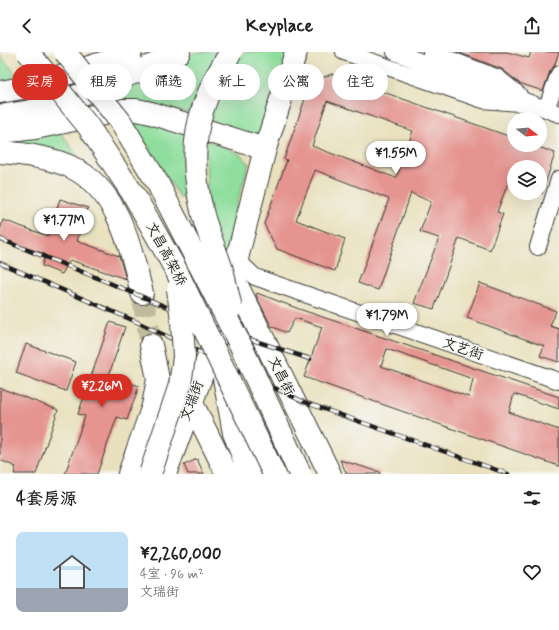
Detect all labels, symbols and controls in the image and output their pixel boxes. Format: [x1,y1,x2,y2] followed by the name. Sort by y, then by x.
[246,14,313,38] text: Keyplace
[16,15,38,37] icon: back
[521,15,543,37] icon: share
[12,64,68,100] chip: 买房
[76,64,132,100] chip: 租房
[140,64,196,100] chip: 筛选
[204,64,260,100] chip: 新上
[268,64,324,100] chip: 公寓
[332,64,388,100] chip: 住宅
[507,112,547,152] north arrow
[507,112,547,200] map controls
[363,141,429,175] pin: ¥1.55M
[375,145,417,162] text: ¥1.55M
[507,160,547,200] button: layers
[31,208,97,242] pin: ¥1.77M
[43,212,85,229] text: ¥1.77M
[142,219,190,289] street label: 文昌高架桥
[354,303,420,337] pin: ¥1.79M
[365,307,409,324] text: ¥1.79M
[440,334,486,364] street label: 文艺街
[264,353,298,399] street label: 文昌街
[69,374,135,408] pin: ¥2.26M
[81,378,123,395] text: ¥2.26M
[176,378,208,424] street label: 文瑞街
[521,487,543,509] icon: filters
[16,488,77,510] text: 4套房源
[140,543,221,565] text: ¥2,260,000
[48,548,96,596] icon: home
[521,561,543,583] icon: heart
[140,566,204,583] text: 4室 · 96 m²
[140,584,179,601] text: 文瑞街

